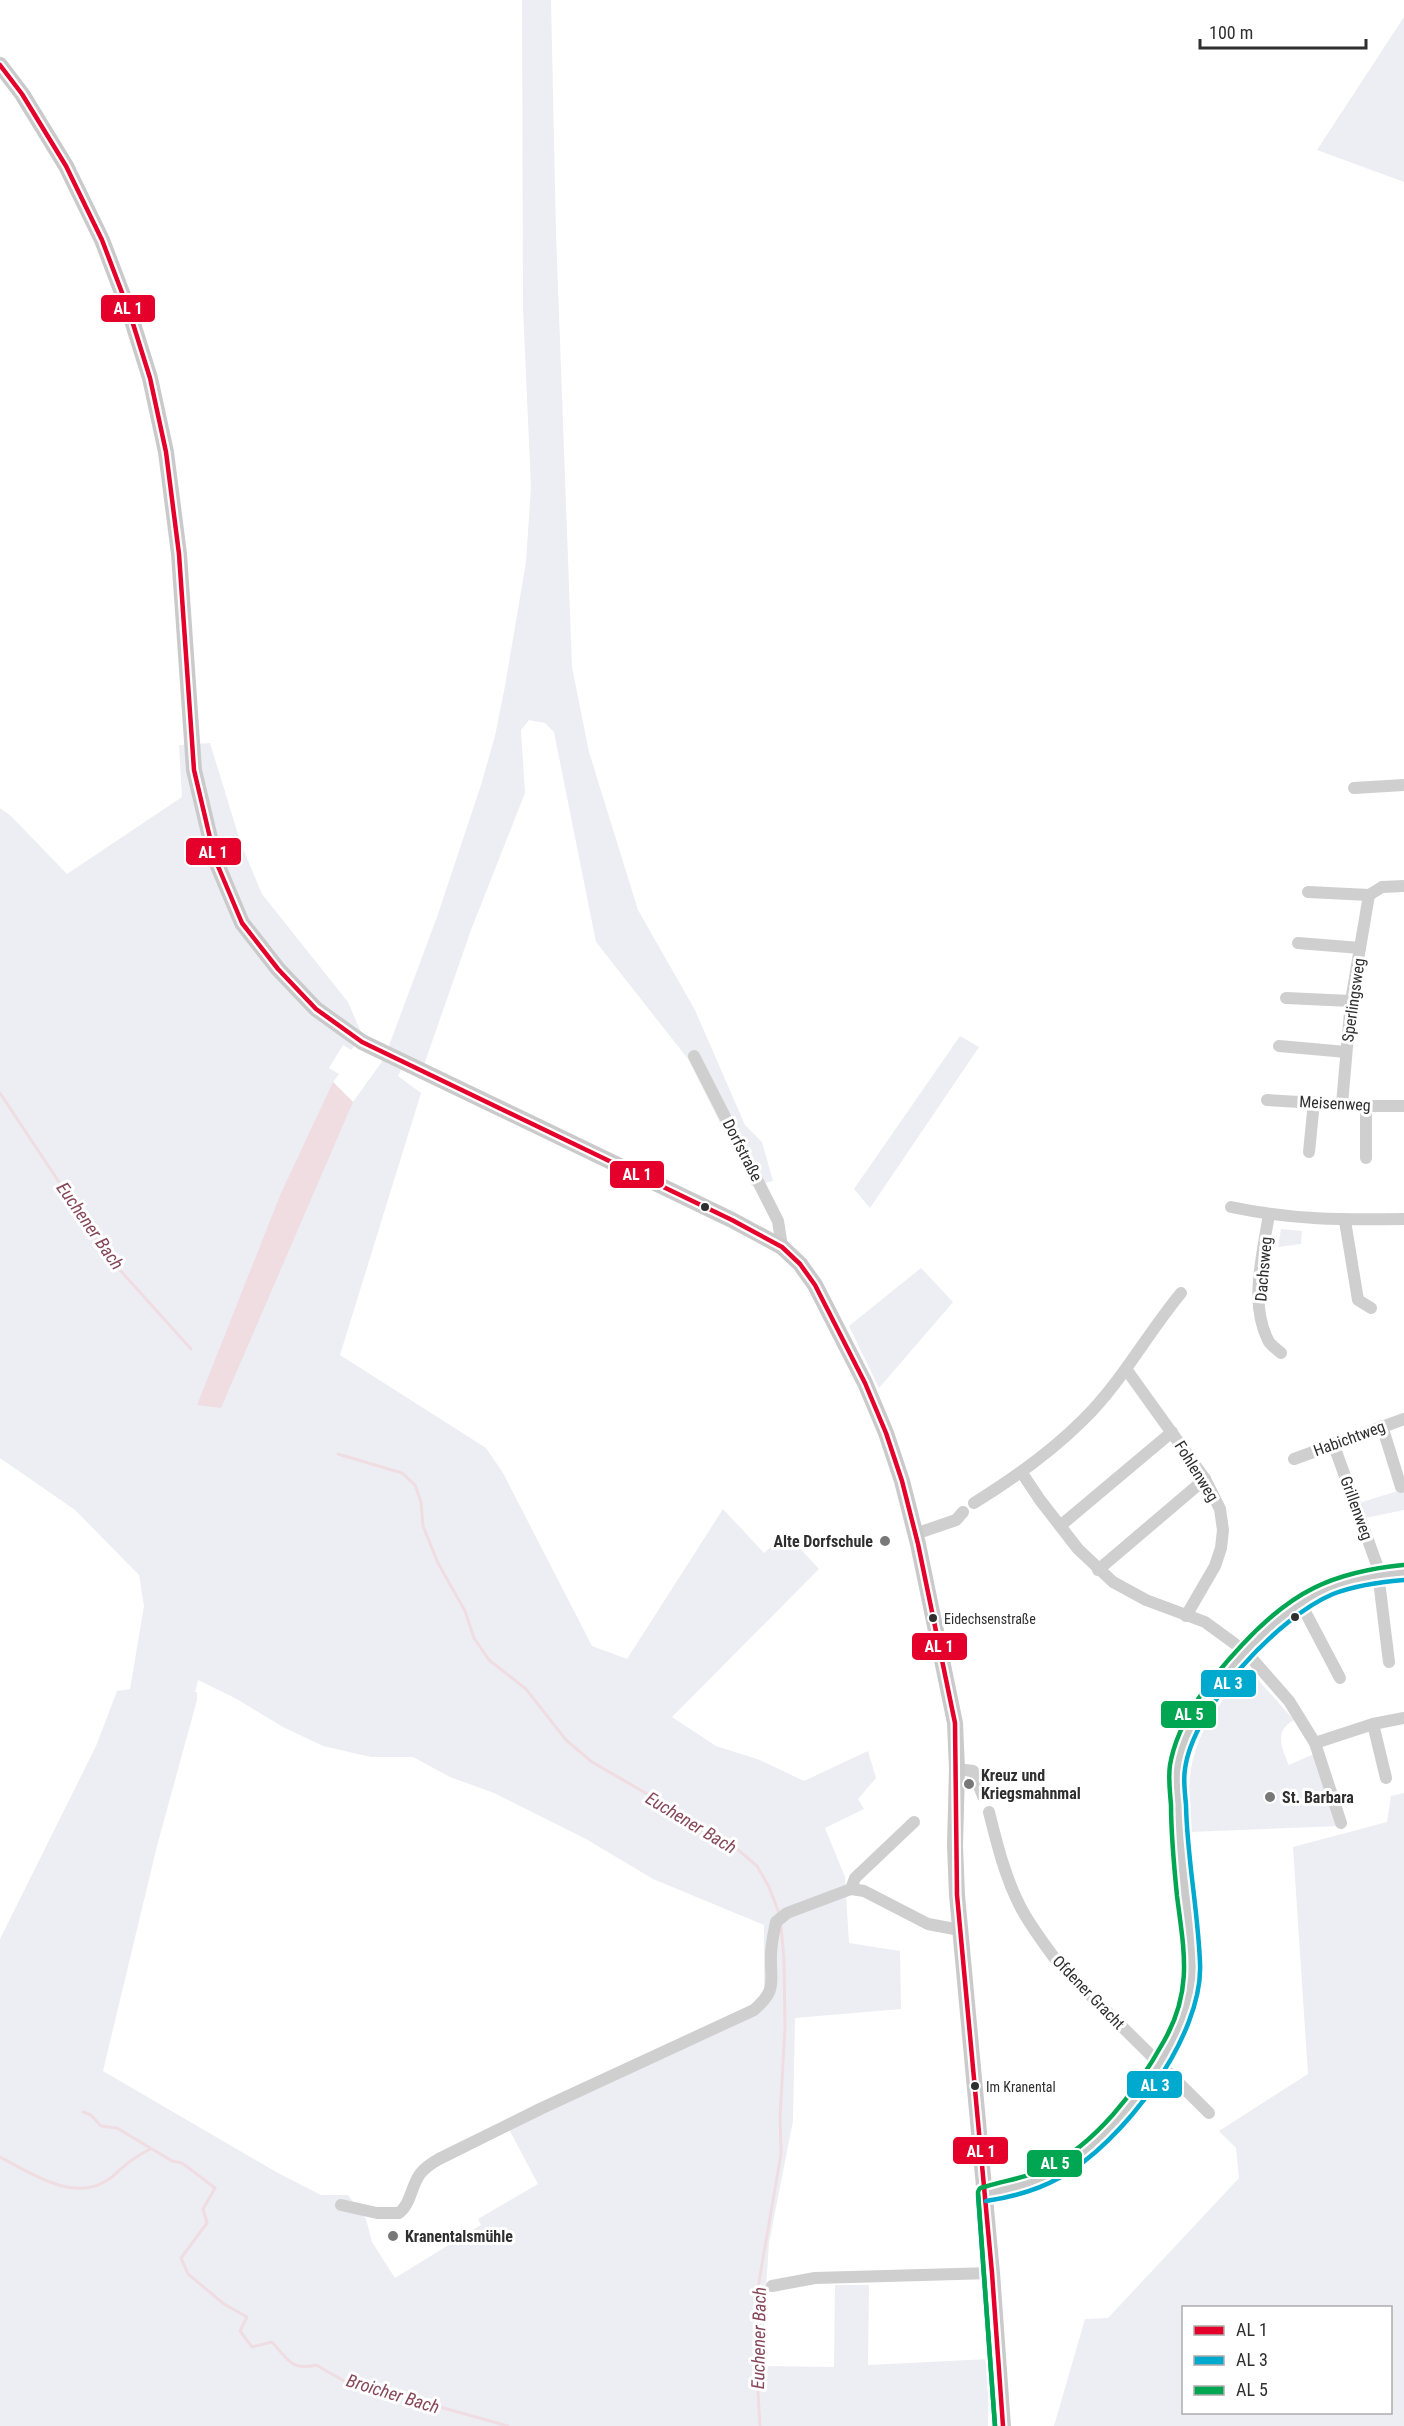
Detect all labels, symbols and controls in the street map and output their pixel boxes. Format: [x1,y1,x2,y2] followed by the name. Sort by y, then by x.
[1200,12,1366,50] scale bar
[1209,22,1253,43] text: 100 m
[100,294,156,323] line badge: AL 1
[114,299,142,318] text: AL 1
[185,837,242,866] line badge: AL 1
[199,843,227,862] text: AL 1
[1338,957,1369,1043] street label: Sperlingsweg
[1299,1092,1371,1115] street label: Meisenweg
[719,1116,766,1185] street label: Dorfstraße
[609,1160,665,1189] line badge: AL 1
[623,1165,651,1184] text: AL 1
[53,1178,128,1274] water label: Euchener Bach
[699,1201,711,1213] unlabelled marker
[1251,1236,1276,1302] street label: Dachsweg
[1311,1417,1388,1460] street label: Habichtweg
[1171,1437,1223,1505] street label: Fohlenweg
[1336,1474,1377,1543] street label: Grillenweg
[773,1532,873,1551] place label: Alte Dorfschule
[878,1534,892,1548] marker: Alte Dorfschule
[944,1611,1036,1627] place label: Eidechsenstraße
[1289,1611,1301,1623] unlabelled marker
[927,1612,939,1624] marker: Eidechsenstraße
[911,1632,968,1661] line badge: AL 1
[925,1637,953,1656] text: AL 1
[1200,1669,1257,1698] line badge: AL 3
[1214,1674,1242,1693] text: AL 3
[1160,1700,1217,1729] line badge: AL 5
[1175,1705,1203,1724] text: AL 5
[981,1766,1081,1803] place label: Kreuz und Kriegsmahnmal
[962,1777,976,1791] marker: Kreuz und Kriegsmahnmal
[642,1787,740,1858] water label: Euchener Bach
[1282,1788,1354,1807] place label: St. Barbara
[1263,1790,1277,1804] marker: St. Barbara
[1049,1951,1129,2033] street label: Ofdener Gracht
[1126,2070,1183,2099] line badge: AL 3
[1141,2076,1169,2095] text: AL 3
[986,2079,1056,2095] place label: Im Kranental
[969,2080,981,2092] marker: Im Kranental
[952,2136,1009,2165] line badge: AL 1
[967,2142,995,2161] text: AL 1
[1026,2149,1083,2178] line badge: AL 5
[1041,2154,1069,2173] text: AL 5
[405,2227,513,2246] place label: Kranentalsmühle
[386,2229,400,2243] marker: Kranentalsmühle
[747,2287,770,2389] water label: Euchener Bach
[1182,2306,1392,2414] legend
[1236,2319,1268,2340] text: AL 1
[1236,2349,1268,2370] text: AL 3
[344,2369,442,2418] water label: Broicher Bach
[1236,2379,1268,2400] text: AL 5

